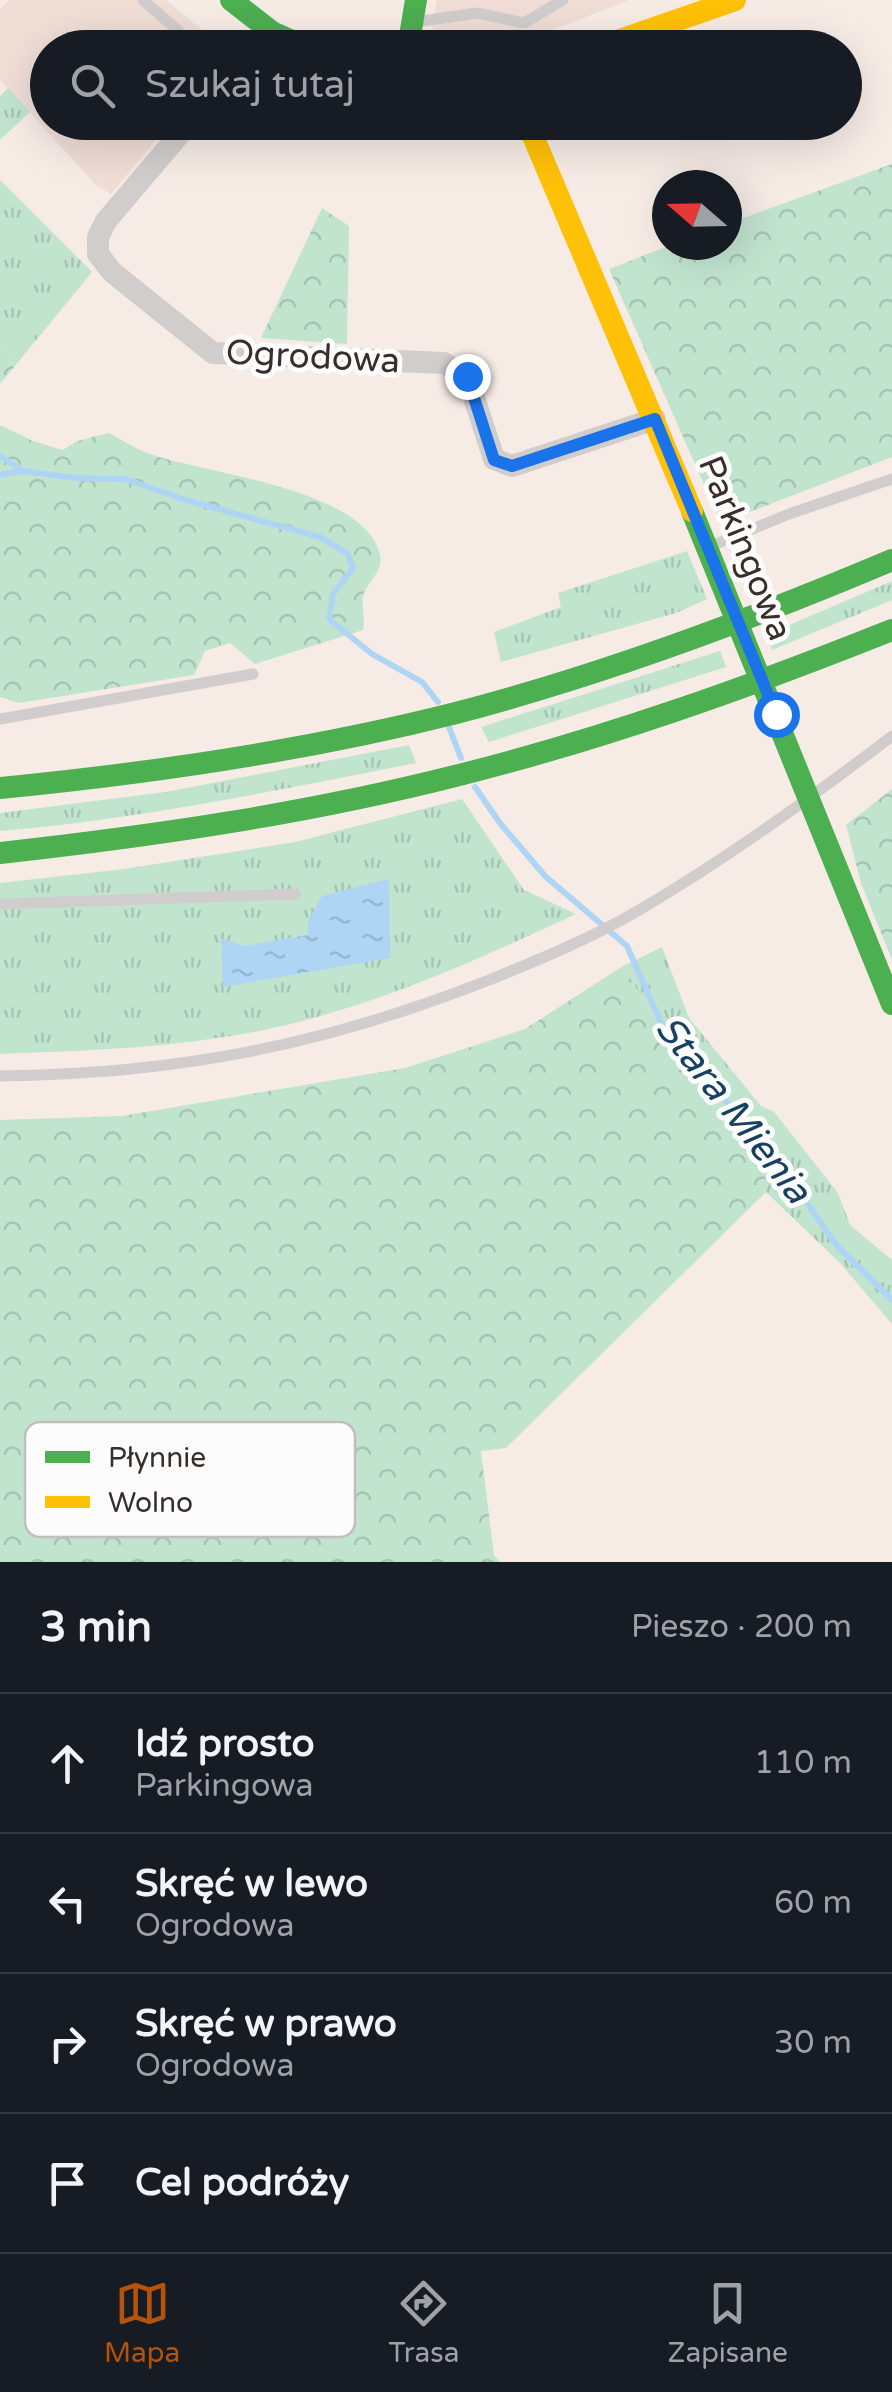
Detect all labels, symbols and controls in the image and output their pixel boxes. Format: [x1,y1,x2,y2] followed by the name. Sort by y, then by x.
[30,30,862,140] search box
[65,58,120,113] icon: search
[145,62,355,108] text: Szukaj tutaj
[652,170,742,260] north arrow
[225,331,401,383] street label: Ogrodowa
[445,354,491,400] route end
[689,450,801,647] street label: Parkingowa
[754,692,800,738] route start
[646,1007,822,1214] water label: Stara Mienia
[25,1422,355,1537] legend
[108,1441,206,1475] text: Płynnie
[108,1486,193,1520] text: Wolno
[40,1602,152,1653] text: 3 min
[631,1608,852,1646] text: Pieszo · 200 m
[135,1721,315,1767] text: Idź prosto
[40,1736,95,1791] icon: ahead
[754,1744,852,1782] text: 110 m
[135,1767,313,1805] text: Parkingowa
[135,1861,368,1907] text: Skręć w lewo
[40,1876,95,1931] icon: left
[774,1884,852,1922] text: 60 m
[135,1907,294,1945] text: Ogrodowa
[135,2001,397,2047] text: Skręć w prawo
[40,2016,95,2071] icon: right
[774,2024,852,2062] text: 30 m
[135,2047,294,2085] text: Ogrodowa
[40,2156,95,2211] icon: arrive
[135,2160,349,2206] text: Cel podróży
[104,2276,180,2370] tab: Mapa
[388,2276,459,2370] tab: Trasa
[668,2276,788,2370] tab: Zapisane

